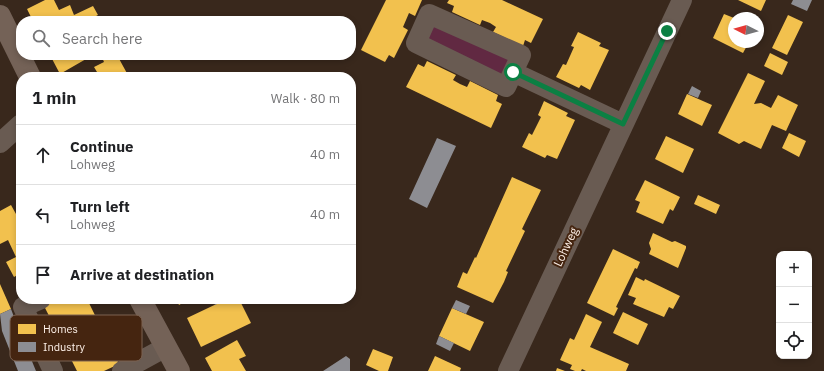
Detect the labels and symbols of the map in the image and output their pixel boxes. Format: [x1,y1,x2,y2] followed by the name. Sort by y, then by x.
[728,12,764,48] north arrow
[658,22,676,40] route end
[504,63,522,81] route start
[550,224,581,269] street label: Lohweg
[10,315,142,361] legend
[43,322,78,336] text: Homes
[43,340,86,354] text: Industry

